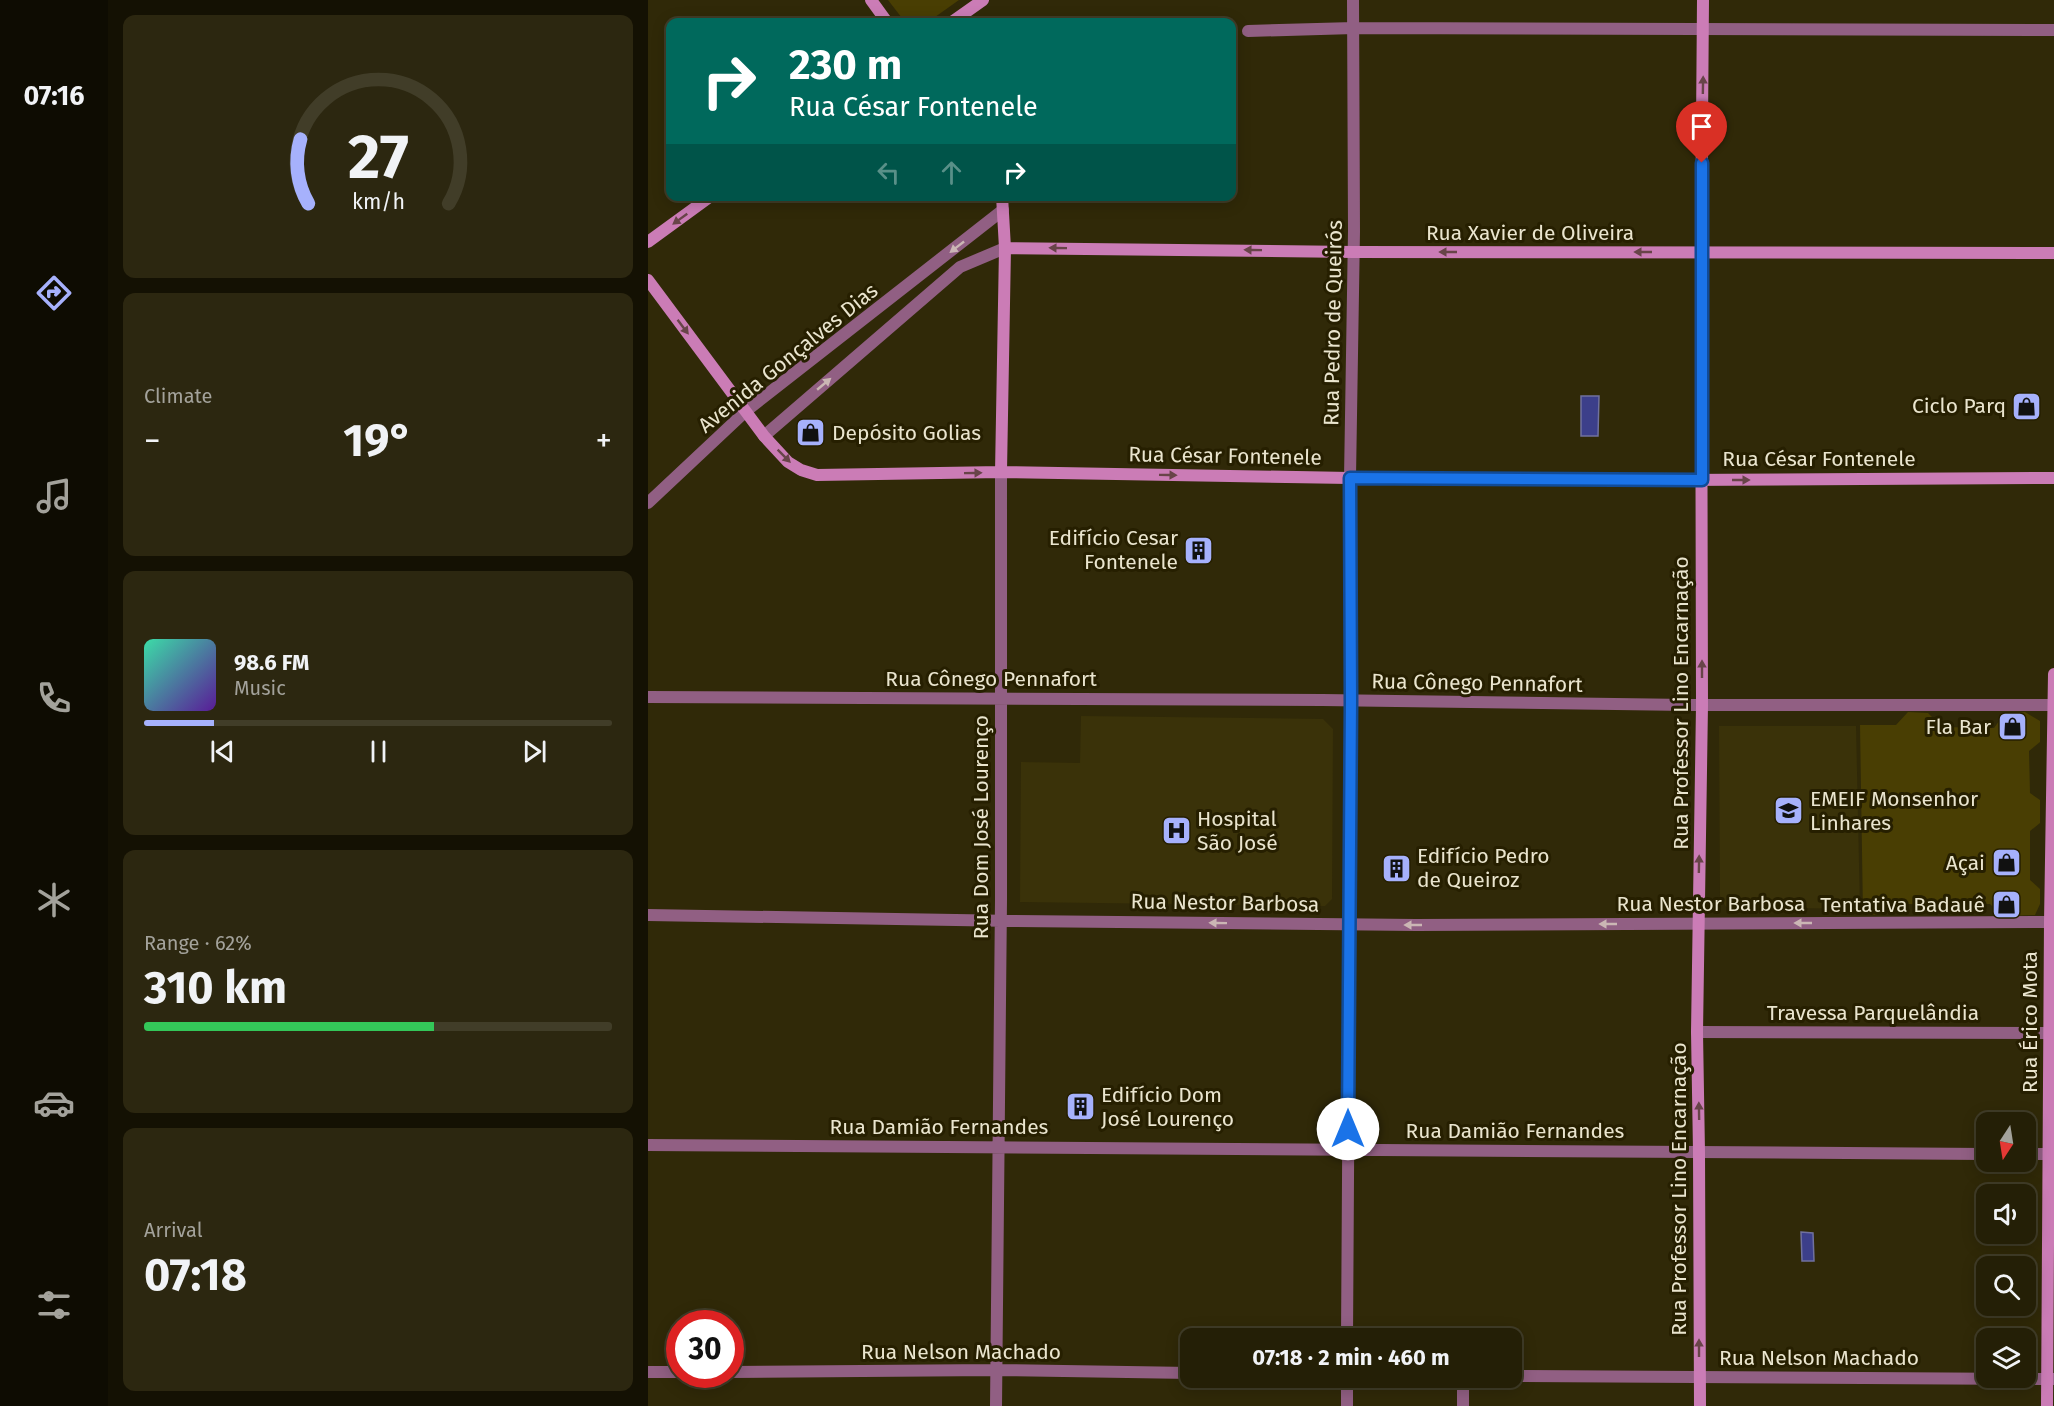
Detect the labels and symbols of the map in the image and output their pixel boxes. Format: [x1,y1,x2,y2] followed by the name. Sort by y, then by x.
[1698,76,1708,95] one-way arrow
[1676,101,1727,163] pin
[672,213,688,225] one-way arrow
[1318,220,1348,426] street label: Rua Pedro de Queirós
[1426,220,1634,246] street label: Rua Xavier de Oliveira
[950,240,965,252] one-way arrow
[1048,243,1067,253] one-way arrow
[1243,246,1262,255] one-way arrow
[1438,247,1457,257] one-way arrow
[1633,248,1652,257] one-way arrow
[693,277,883,439] street label: Avenida Gonçalves Dias
[677,318,689,334] one-way arrow
[816,378,831,391] one-way arrow
[2011,390,2043,422] shop icon: Ciclo Parq
[1912,393,2006,419] place label: Ciclo Parq
[795,417,827,449] shop icon: Depósito Golias
[832,420,981,446] place label: Depósito Golias
[1128,441,1322,471] street label: Rua César Fontenele
[1722,446,1916,472] street label: Rua César Fontenele
[776,449,790,463] one-way arrow
[963,468,982,478] one-way arrow
[1158,470,1177,480] one-way arrow
[1731,475,1750,484] one-way arrow
[1049,525,1178,575] place label: Edifício Cesar Fontenele
[1183,534,1215,566] building icon: Edifício Cesar Fontenele
[1668,556,1694,850] street label: Rua Professor Lino Encarnação
[1697,660,1707,679] one-way arrow
[885,666,1097,692] street label: Rua Cônego Pennafort
[1371,668,1583,698] street label: Rua Cônego Pennafort
[1996,711,2028,743] shop icon: Fla Bar
[1926,714,1991,740] place label: Fla Bar
[968,715,994,939] street label: Rua Dom José Lourenço
[1810,786,1978,836] place label: EMEIF Monsenhor Linhares
[1773,795,1805,827] school or university icon: EMEIF Monsenhor Linhares
[1197,806,1278,856] place label: Hospital São José
[1160,815,1192,847] hospital icon: Hospital São José
[1417,843,1550,893] place label: Edifício Pedro de Queiroz
[1990,847,2022,879] shop icon: Açai
[1946,850,1985,876] place label: Açai
[1380,852,1412,884] building icon: Edifício Pedro de Queiroz
[1694,855,1704,874] one-way arrow
[1130,888,1320,918] street label: Rua Nestor Barbosa
[1990,889,2022,921] shop icon: Tentativa Badauê
[1617,891,1805,917] street label: Rua Nestor Barbosa
[1820,892,1985,918] place label: Tentativa Badauê
[1208,918,1227,927] one-way arrow
[1793,918,1812,928] one-way arrow
[1598,919,1617,929] one-way arrow
[1403,920,1422,930] one-way arrow
[2017,951,2043,1093] street label: Rua Érico Mota
[1767,1000,1979,1026] street label: Travessa Parquelândia
[1666,1042,1692,1336] street label: Rua Professor Lino Encarnação
[1101,1082,1234,1132] place label: Edifício Dom José Lourenço
[1064,1091,1096,1123] building icon: Edifício Dom José Lourenço
[1316,1097,1380,1161] position arrow
[1694,1101,1703,1120] one-way arrow
[1976,1112,2036,1172] north arrow
[830,1114,1049,1140] street label: Rua Damião Fernandes
[1406,1118,1625,1144] street label: Rua Damião Fernandes
[666,1310,744,1388] speed limit sign: 30
[1694,1338,1704,1357] one-way arrow
[861,1339,1061,1365] street label: Rua Nelson Machado
[1719,1345,1919,1371] street label: Rua Nelson Machado

